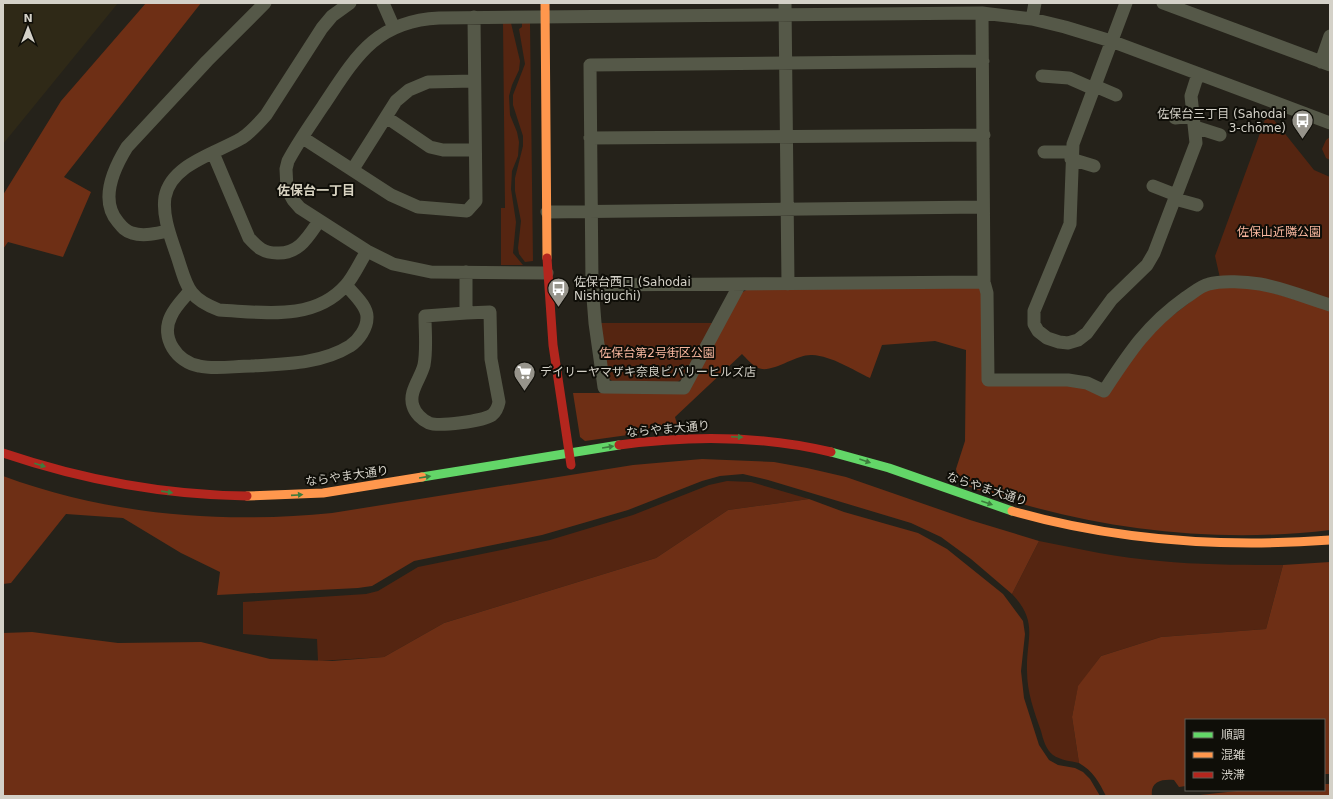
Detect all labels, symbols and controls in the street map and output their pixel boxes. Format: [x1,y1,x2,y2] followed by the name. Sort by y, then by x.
[8,8,48,48] north arrow
[23,12,33,25] text: N
[1157,107,1286,135] place label: 佐保台三丁目 (Sahodai 3-chōme)
[1289,108,1315,141] bus stop icon: 佐保台三丁目 (Sahodai 3-chōme)
[277,183,355,198] district label: 佐保台一丁目
[1237,225,1321,239] park label: 佐保山近隣公園
[574,275,691,303] place label: 佐保台西口 (Sahodai Nishiguchi)
[546,276,572,309] bus stop icon: 佐保台西口 (Sahodai Nishiguchi)
[599,346,715,360] park label: 佐保台第2号街区公園
[512,359,538,392] supermarket icon: デイリーヤマザキ奈良ビバリーヒルズ店
[540,365,756,379] place label: デイリーヤマザキ奈良ビバリーヒルズ店
[626,418,710,440] street label: ならやま大通り
[731,434,743,441] one-way arrow
[601,444,614,450] one-way arrow
[859,458,871,464] one-way arrow
[34,462,46,468] one-way arrow
[304,463,390,489] street label: ならやま大通り
[945,469,1029,509] street label: ならやま大通り
[419,474,431,480] one-way arrow
[161,489,173,495] one-way arrow
[291,492,304,498] one-way arrow
[982,501,994,507] one-way arrow
[1185,719,1325,791] legend
[1221,728,1245,742] text: 順調
[1221,748,1245,762] text: 混雑
[1221,768,1245,782] text: 渋滞

